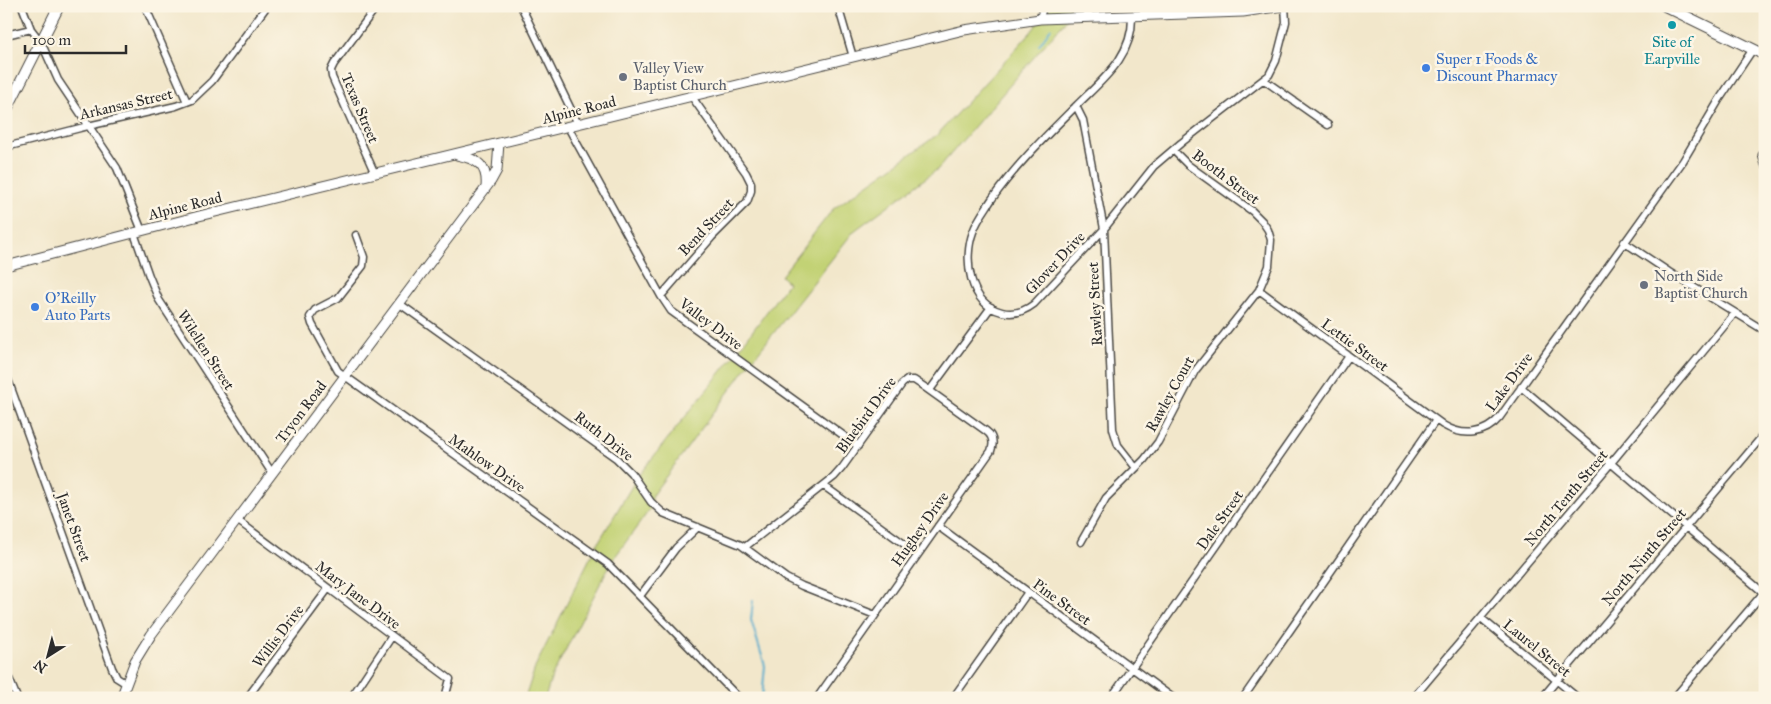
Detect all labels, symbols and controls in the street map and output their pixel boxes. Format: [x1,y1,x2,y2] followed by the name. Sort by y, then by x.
[1666,19,1678,31] marker: Site of Earpville
[25,22,126,54] scale bar
[32,31,72,49] text: 100 m
[1644,33,1700,68] place label: Site of Earpville
[1436,50,1558,85] place label: Super 1 Foods & Discount Pharmacy
[632,59,728,94] place label: Valley View Baptist Church
[1420,62,1432,74] marker: Super 1 Foods & Discount Pharmacy
[337,70,383,146] street label: Texas Street
[617,71,629,83] marker: Valley View Baptist Church
[77,84,175,124] street label: Arkansas Street
[539,92,618,128] street label: Alpine Road
[1189,146,1264,208] street label: Booth Street
[145,188,224,224] street label: Alpine Road
[675,194,738,260] street label: Bend Street
[1021,228,1089,298] street label: Glover Drive
[1084,261,1106,347] street label: Rawley Street
[1654,267,1749,302] place label: North Side Baptist Church
[1638,279,1650,291] marker: North Side Baptist Church
[44,289,110,324] place label: O'Reilly Auto Parts
[675,294,746,354] street label: Valley Drive
[29,301,41,313] marker: O'Reilly Auto Parts
[174,307,239,394] street label: Wilellen Street
[1318,315,1393,376] street label: Lettie Street
[1482,349,1536,415] street label: Lake Drive
[1142,352,1199,435] street label: Rawley Court
[832,373,900,457] street label: Bluebird Drive
[272,377,331,447] street label: Tryon Road
[571,407,637,465] street label: Ruth Drive
[445,430,529,496] street label: Mahlow Drive
[1521,446,1612,550] street label: North Tenth Street
[1193,486,1248,553] street label: Dale Street
[52,488,95,565] street label: Janet Street
[888,488,952,570] street label: Hughey Drive
[1598,504,1690,609] street label: North Ninth Street
[311,557,404,634] street label: Mary Jane Drive
[1029,575,1095,630] street label: Pine Street
[249,601,307,671] street label: Willis Drive
[1500,615,1575,681] street label: Laurel Street
[22,632,72,682] north arrow
[31,656,50,676] text: N

